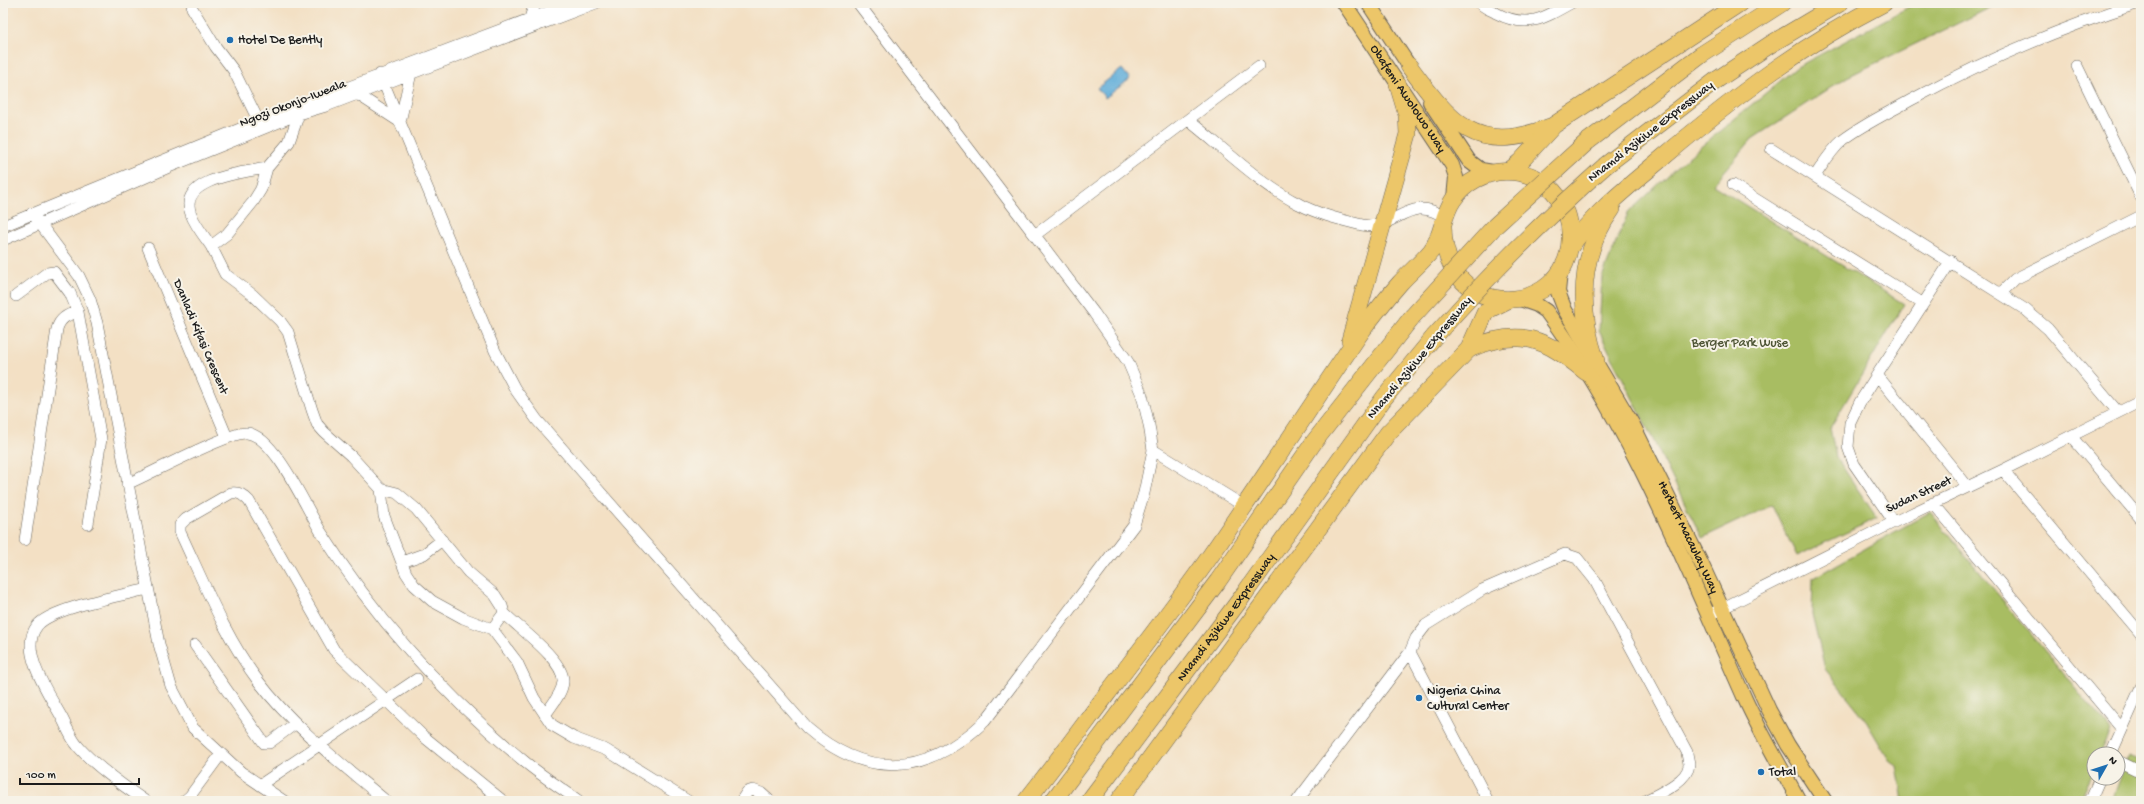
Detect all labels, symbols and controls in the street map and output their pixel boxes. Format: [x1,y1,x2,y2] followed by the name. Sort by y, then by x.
[238,33,323,48] place label: Hotel De Bently
[225,35,235,45] marker: Hotel De Bently
[1366,42,1449,156] street label: Obafemi Awolowo Way
[238,77,349,131] street label: Ngozi Okonjo-Iweala
[1585,78,1717,186] street label: Nnamdi Azikiwe Expressway
[169,277,232,398] street label: Danladi Kifasi Crescent
[1364,293,1476,422] street label: Nnamdi Azikiwe Expressway
[1691,336,1788,351] park label: Berger Park Wuse
[1884,473,1956,517] street label: Sudan Street
[1654,478,1722,597] street label: Herbert Macaulay Way
[1174,550,1278,684] street label: Nnamdi Azikiwe Expressway
[1427,684,1510,714] place label: Nigeria China Cultural Center
[1414,693,1424,703] marker: Nigeria China Cultural Center
[2086,746,2126,786] north arrow
[2105,754,2119,768] text: N
[20,760,139,786] scale bar
[1768,765,1796,780] place label: Total
[1756,767,1766,777] marker: Total
[25,769,56,783] text: 100 m

